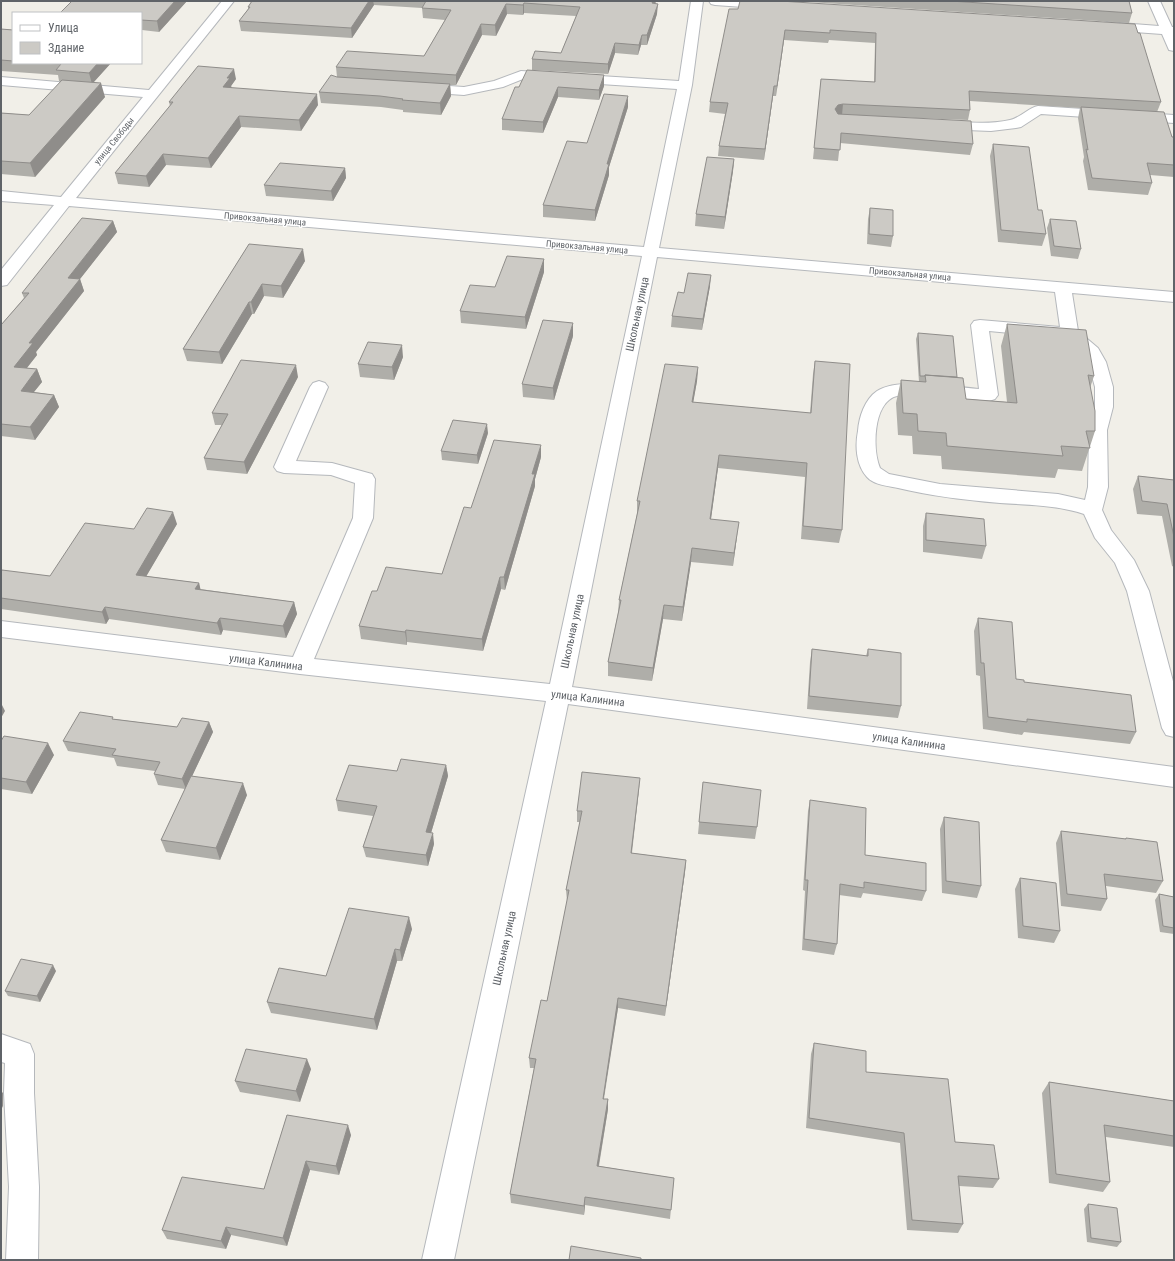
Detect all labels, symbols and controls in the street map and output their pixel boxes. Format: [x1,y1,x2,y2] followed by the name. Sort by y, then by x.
[12,12,142,64] legend
[48,21,79,35] text: Улица
[48,41,85,55] text: Здание
[92,116,136,166] street label: улица Свободы
[224,210,306,228] street label: Привокзальная улица
[546,238,628,256] street label: Привокзальная улица
[869,265,951,283] street label: Привокзальная улица
[623,276,652,353] street label: Школьная улица
[558,593,587,670] street label: Школьная улица
[228,652,303,673] street label: улица Калинина
[550,688,625,709] street label: улица Калинина
[871,730,946,753] street label: улица Калинина
[490,910,519,987] street label: Школьная улица

